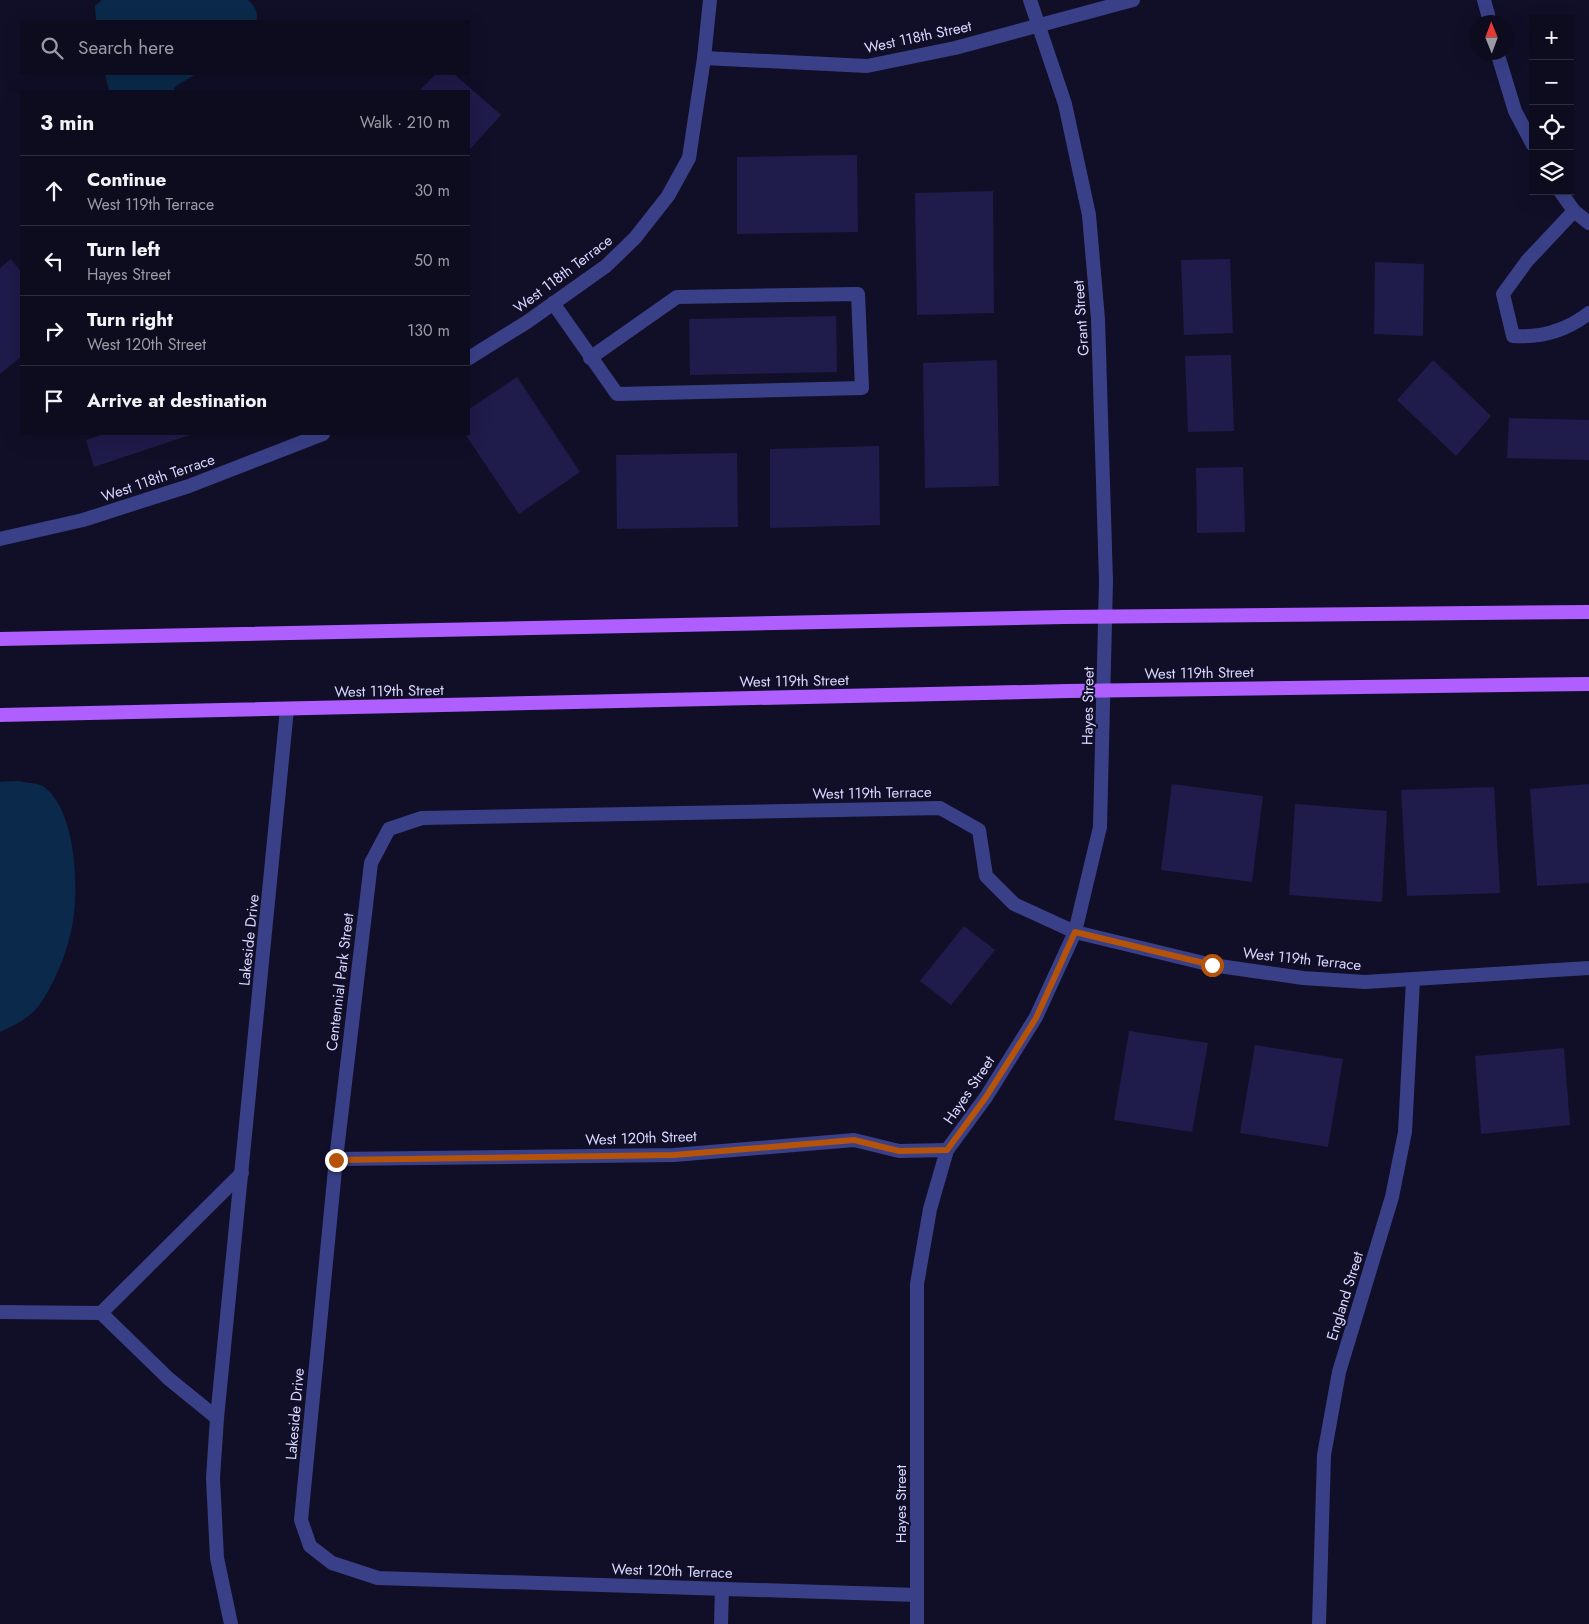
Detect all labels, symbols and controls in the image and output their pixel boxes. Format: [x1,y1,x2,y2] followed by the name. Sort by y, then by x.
[862,15,974,59] street label: West 118th Street
[1469,15,1514,60] north arrow
[1529,15,1574,195] map controls
[1529,15,1574,60] button: +
[20,20,470,75] search box
[38,34,66,62] icon: search
[78,34,174,61] text: Search here
[1529,60,1574,105] button: −
[1529,105,1574,150] button: locate
[40,108,94,138] text: 3 min
[360,111,450,134] text: Walk · 210 m
[1529,150,1574,195] button: layers
[87,166,166,193] text: Continue
[40,177,68,205] icon: ahead
[414,179,450,202] text: 30 m
[87,193,214,216] text: West 119th Terrace
[509,229,617,319] street label: West 118th Terrace
[87,236,160,263] text: Turn left
[40,247,68,275] icon: left
[414,249,450,272] text: 50 m
[87,263,171,286] text: Hayes Street
[1067,279,1095,357] street label: Grant Street
[87,306,173,333] text: Turn right
[40,317,68,345] icon: right
[407,319,450,342] text: 130 m
[87,333,206,356] text: West 120th Street
[40,387,68,415] icon: arrive
[87,387,267,414] text: Arrive at destination
[98,448,218,508] street label: West 118th Terrace
[1144,661,1254,685] street label: West 119th Street
[1076,666,1100,745] street label: Hayes Street
[739,669,849,693] street label: West 119th Street
[334,679,444,703] street label: West 119th Street
[812,781,932,805] street label: West 119th Terrace
[233,893,265,987] street label: Lakeside Drive
[321,911,359,1052] street label: Centennial Park Street
[1242,942,1363,976] street label: West 119th Terrace
[1201,954,1224,977] route start
[938,1051,1000,1129] street label: Hayes Street
[585,1125,698,1151] street label: West 120th Street
[325,1149,348,1172] route end
[1321,1248,1369,1343] street label: England Street
[280,1367,310,1461] street label: Lakeside Drive
[890,1464,912,1543] street label: Hayes Street
[611,1558,733,1584] street label: West 120th Terrace

